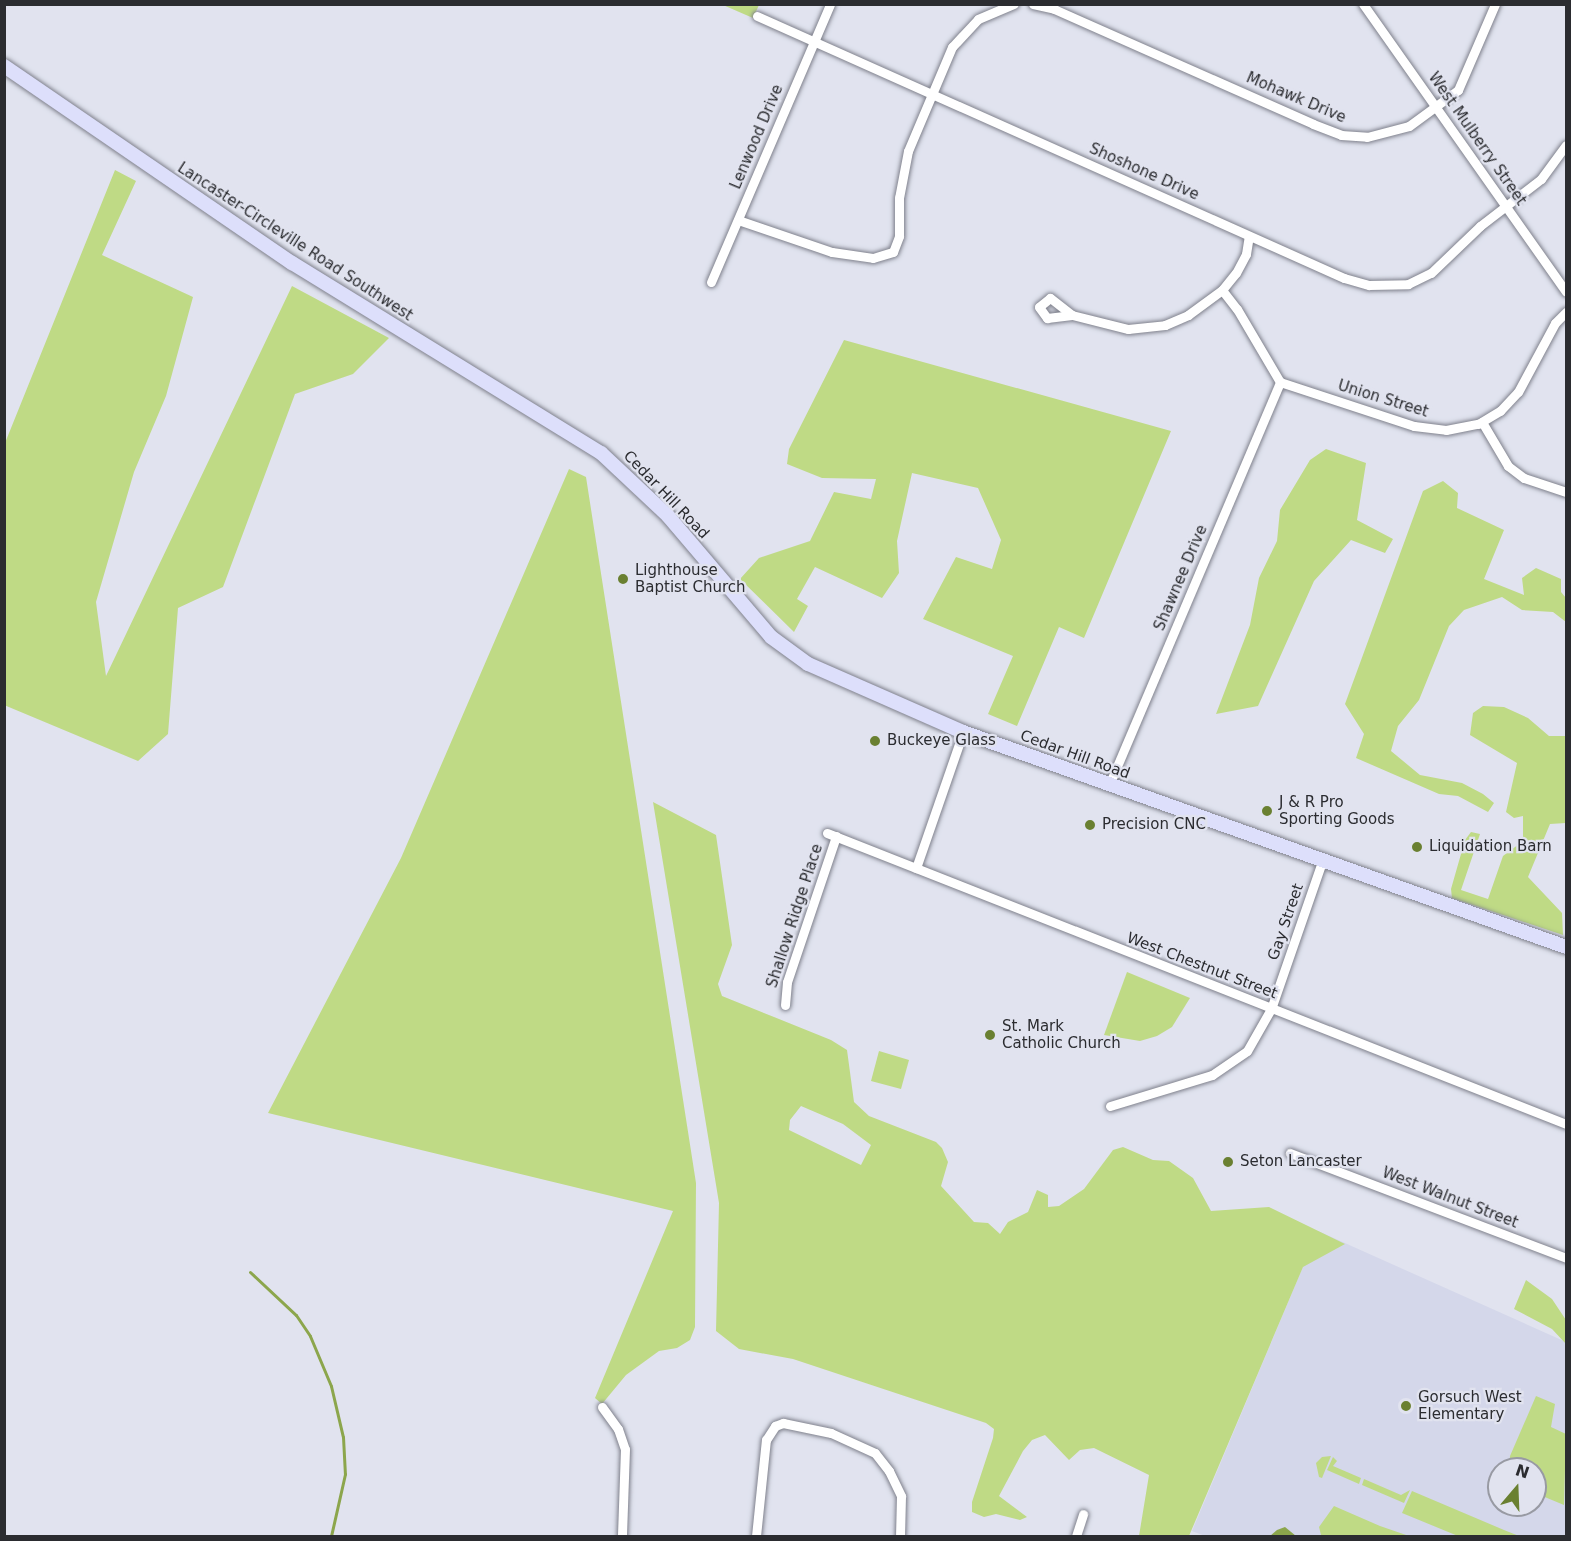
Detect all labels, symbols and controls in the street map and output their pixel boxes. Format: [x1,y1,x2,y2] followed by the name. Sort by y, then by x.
[1243,69,1349,127] street label: Mohawk Drive
[1424,69,1530,209] street label: West Mulberry Street
[727,82,787,192] street label: Lenwood Drive
[1086,140,1202,204] street label: Shoshone Drive
[174,159,416,325] street label: Lancaster-Circleville Road Southwest
[1336,377,1430,421] street label: Union Street
[619,447,713,543] street label: Cedar Hill Road
[1151,522,1211,634] street label: Shawnee Drive
[635,561,746,596] place label: Lighthouse Baptist Church
[616,572,630,586] marker: Lighthouse Baptist Church
[1018,727,1132,783] street label: Cedar Hill Road
[887,732,996,750] place label: Buckeye Glass
[868,734,882,748] marker: Buckeye Glass
[1279,793,1395,828] place label: J & R Pro Sporting Goods
[1260,804,1274,818] marker: J & R Pro Sporting Goods
[1102,816,1206,834] place label: Precision CNC
[1083,818,1097,832] marker: Precision CNC
[1429,838,1552,856] place label: Liquidation Barn
[1410,840,1424,854] marker: Liquidation Barn
[763,842,827,990] street label: Shallow Ridge Place
[1264,881,1308,963] street label: Gay Street
[1124,929,1280,1003] street label: West Chestnut Street
[1002,1017,1121,1052] place label: St. Mark Catholic Church
[983,1028,997,1042] marker: St. Mark Catholic Church
[1240,1153,1362,1171] place label: Seton Lancaster
[1221,1155,1235,1169] marker: Seton Lancaster
[1380,1164,1520,1232] street label: West Walnut Street
[1418,1388,1522,1423] place label: Gorsuch West Elementary
[1399,1399,1413,1413] marker: Gorsuch West Elementary
[1487,1457,1547,1517] north arrow
[1513,1460,1532,1483] text: N

